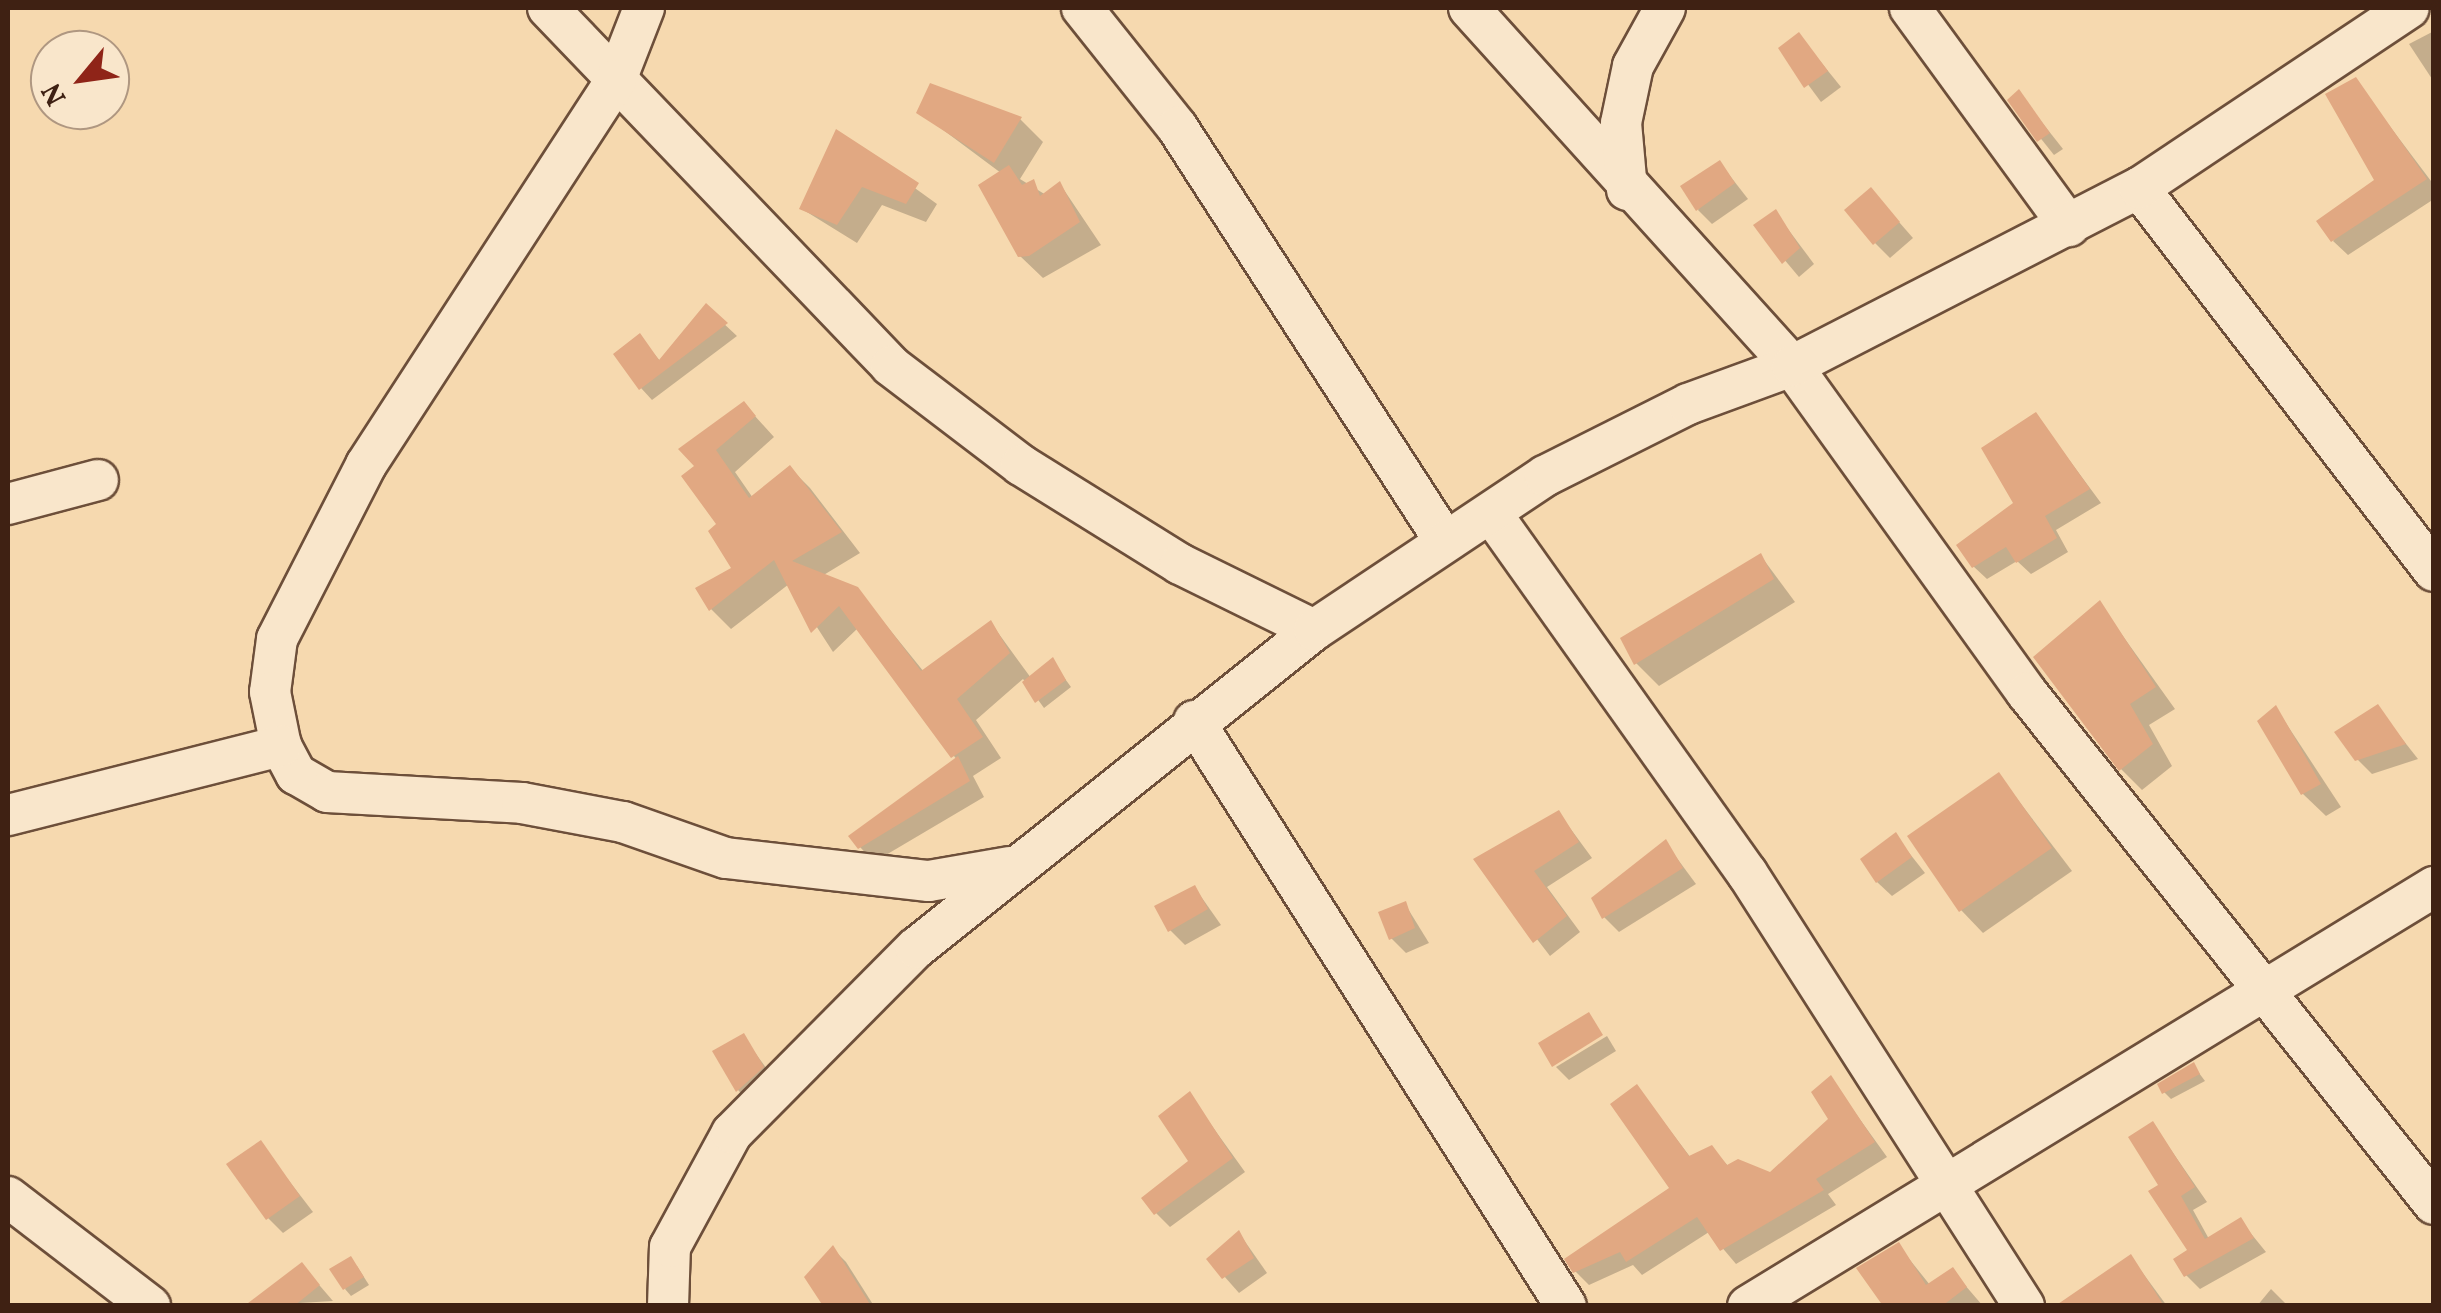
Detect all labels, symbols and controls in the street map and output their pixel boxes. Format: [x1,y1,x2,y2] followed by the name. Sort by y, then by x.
[30,30,130,130] north arrow
[33,75,77,112] text: N

